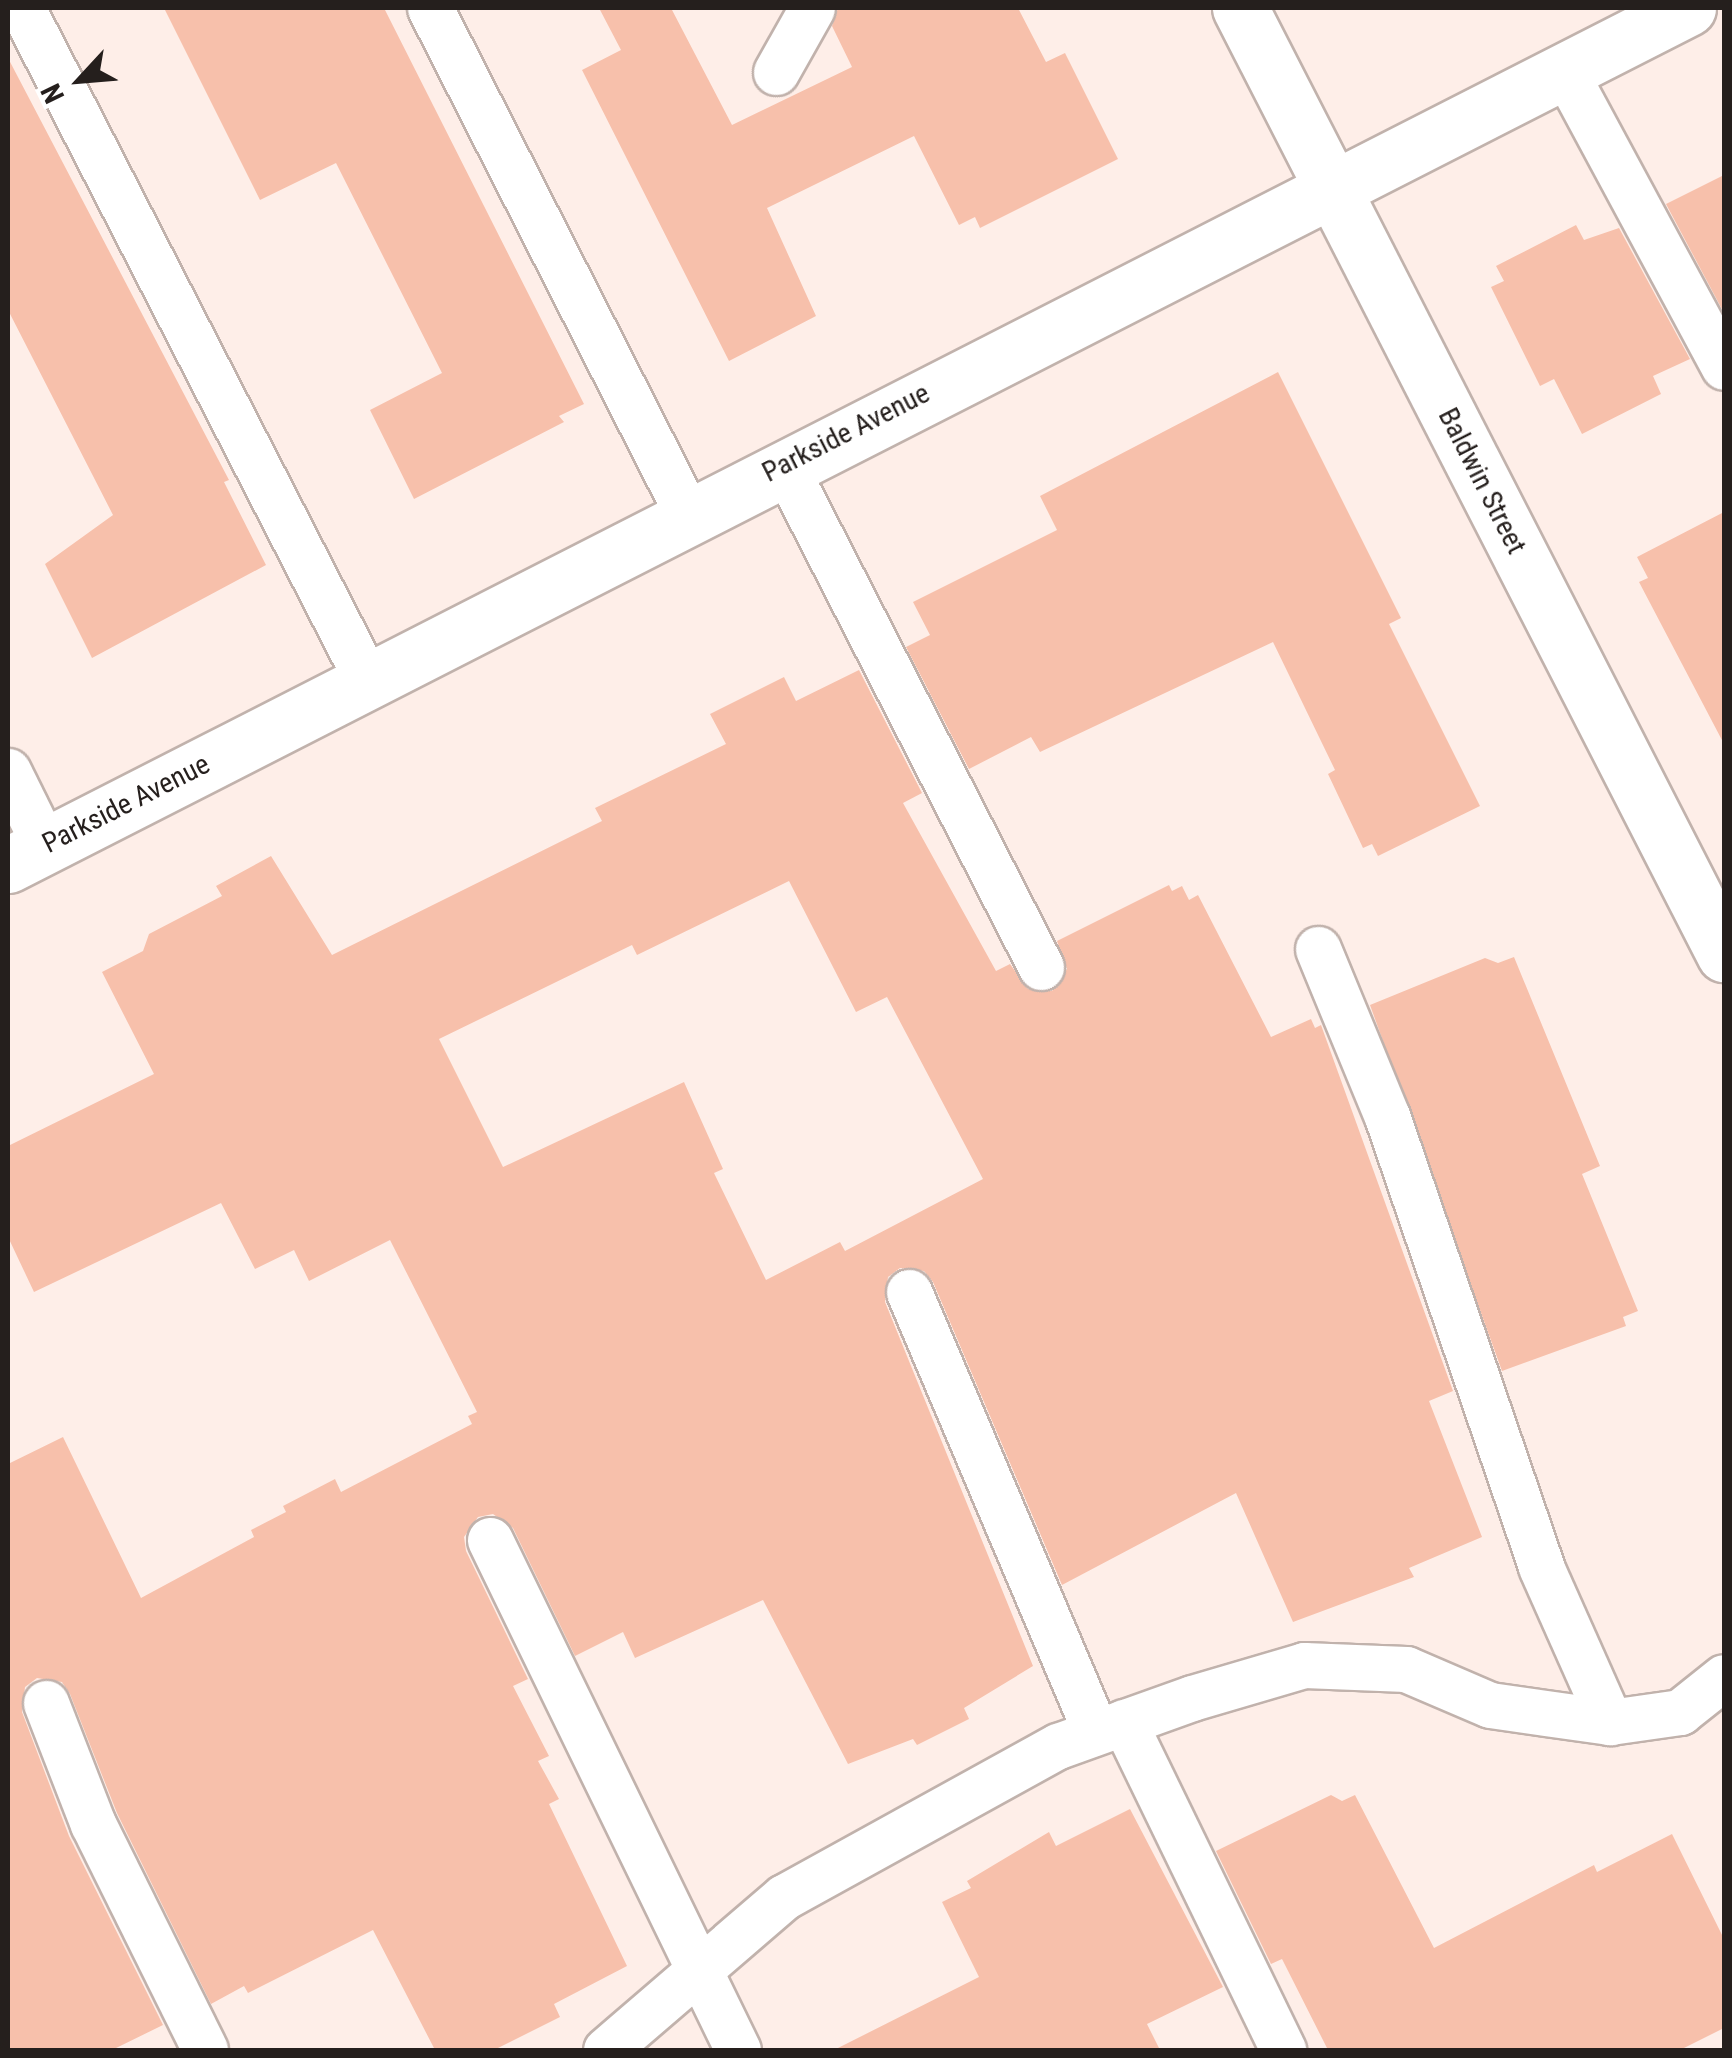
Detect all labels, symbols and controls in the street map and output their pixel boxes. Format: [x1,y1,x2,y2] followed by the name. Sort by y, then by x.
[30,30,130,130] north arrow
[34,78,71,108] text: N
[757,376,935,490] street label: Parkside Avenue
[1431,402,1533,560] street label: Baldwin Street
[37,747,215,861] street label: Parkside Avenue

